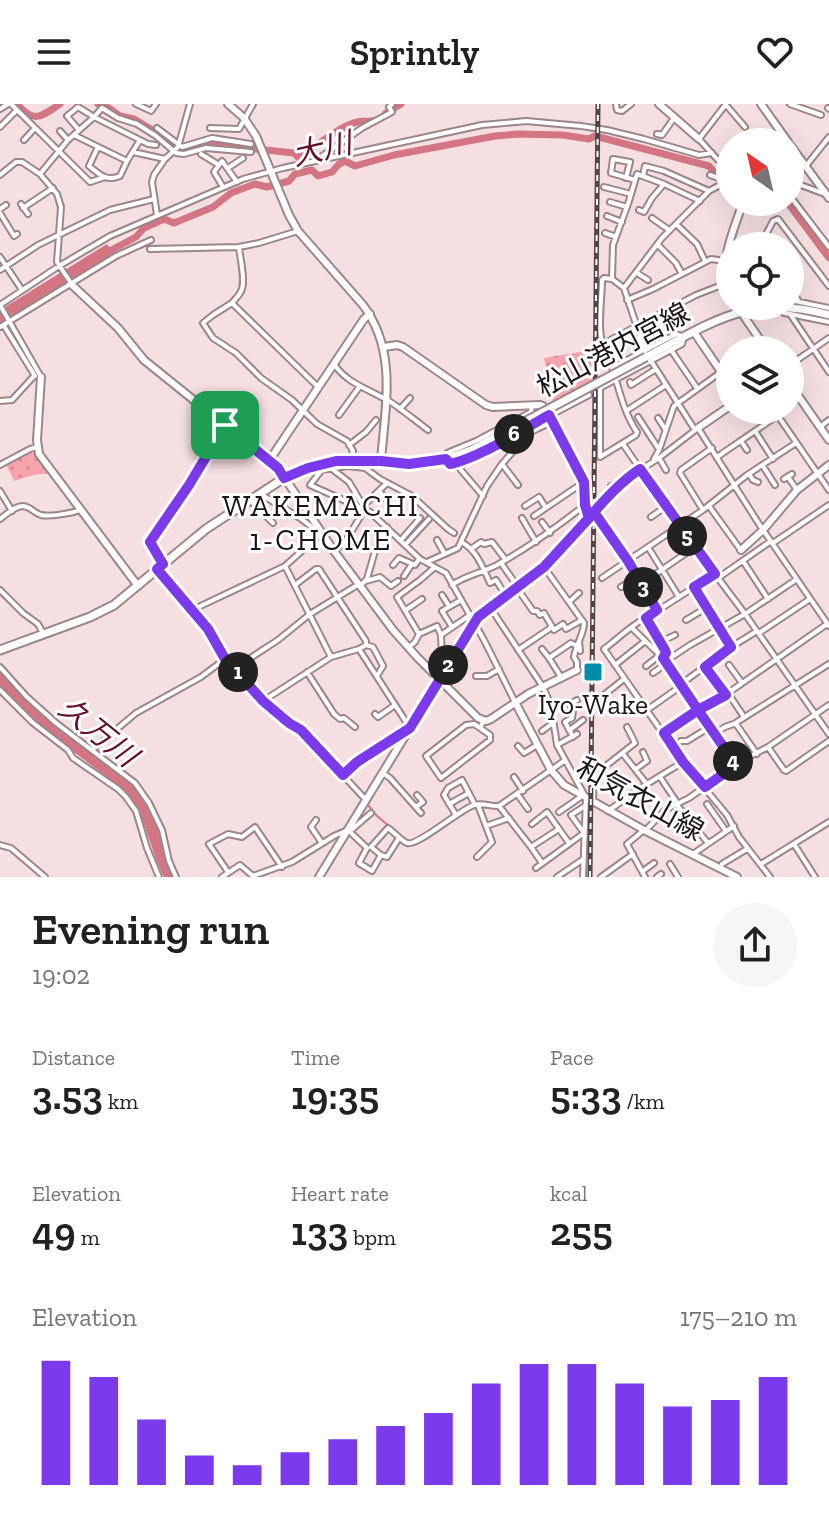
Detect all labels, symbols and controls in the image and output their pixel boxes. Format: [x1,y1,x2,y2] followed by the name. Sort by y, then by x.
[32,30,76,74] icon: menu
[753,30,797,74] icon: heart
[350,31,479,74] text: Sprintly
[289,124,358,173] water label: 大川
[716,128,804,216] north arrow
[716,128,804,424] map controls
[716,232,804,320] button: locate
[531,296,695,404] street label: 松山港内宮線
[716,336,804,424] button: layers
[191,391,259,459] pin
[203,403,247,447] icon: arrive
[494,414,534,454] pin: 6
[508,420,520,447] text: 6
[222,488,420,558] district label: WAKEMACHI 1-CHOME
[667,516,707,556] pin: 5
[681,522,693,549] text: 5
[623,567,663,607] pin: 3
[637,573,649,600] text: 3
[428,645,468,685] pin: 2
[442,651,454,678] text: 2
[218,652,258,692] pin: 1
[234,658,242,685] text: 1
[582,661,604,683] marker: Iyo-Wake
[538,688,648,721] place label: Iyo-Wake
[52,690,147,776] water label: 久万川
[713,741,753,781] pin: 4
[727,747,739,774] text: 4
[571,751,709,847] street label: 和気衣山線
[32,902,269,955] text: Evening run
[713,903,797,987] button: share
[32,959,90,991] text: 19:02
[32,1044,115,1071] text: Distance
[291,1044,340,1071] text: Time
[550,1044,594,1071] text: Pace
[32,1071,103,1119] text: 3.53
[291,1071,379,1119] text: 19:35
[550,1071,622,1119] text: 5:33
[103,1088,138,1115] text: km
[622,1088,664,1115] text: /km
[32,1180,121,1207] text: Elevation
[291,1180,389,1207] text: Heart rate
[550,1180,588,1207] text: kcal
[32,1207,76,1255] text: 49
[291,1207,348,1255] text: 133
[550,1207,613,1255] text: 255
[76,1224,100,1251] text: m
[348,1224,396,1251] text: bpm
[32,1301,137,1333] text: Elevation
[680,1301,797,1333] text: 175–210 m

